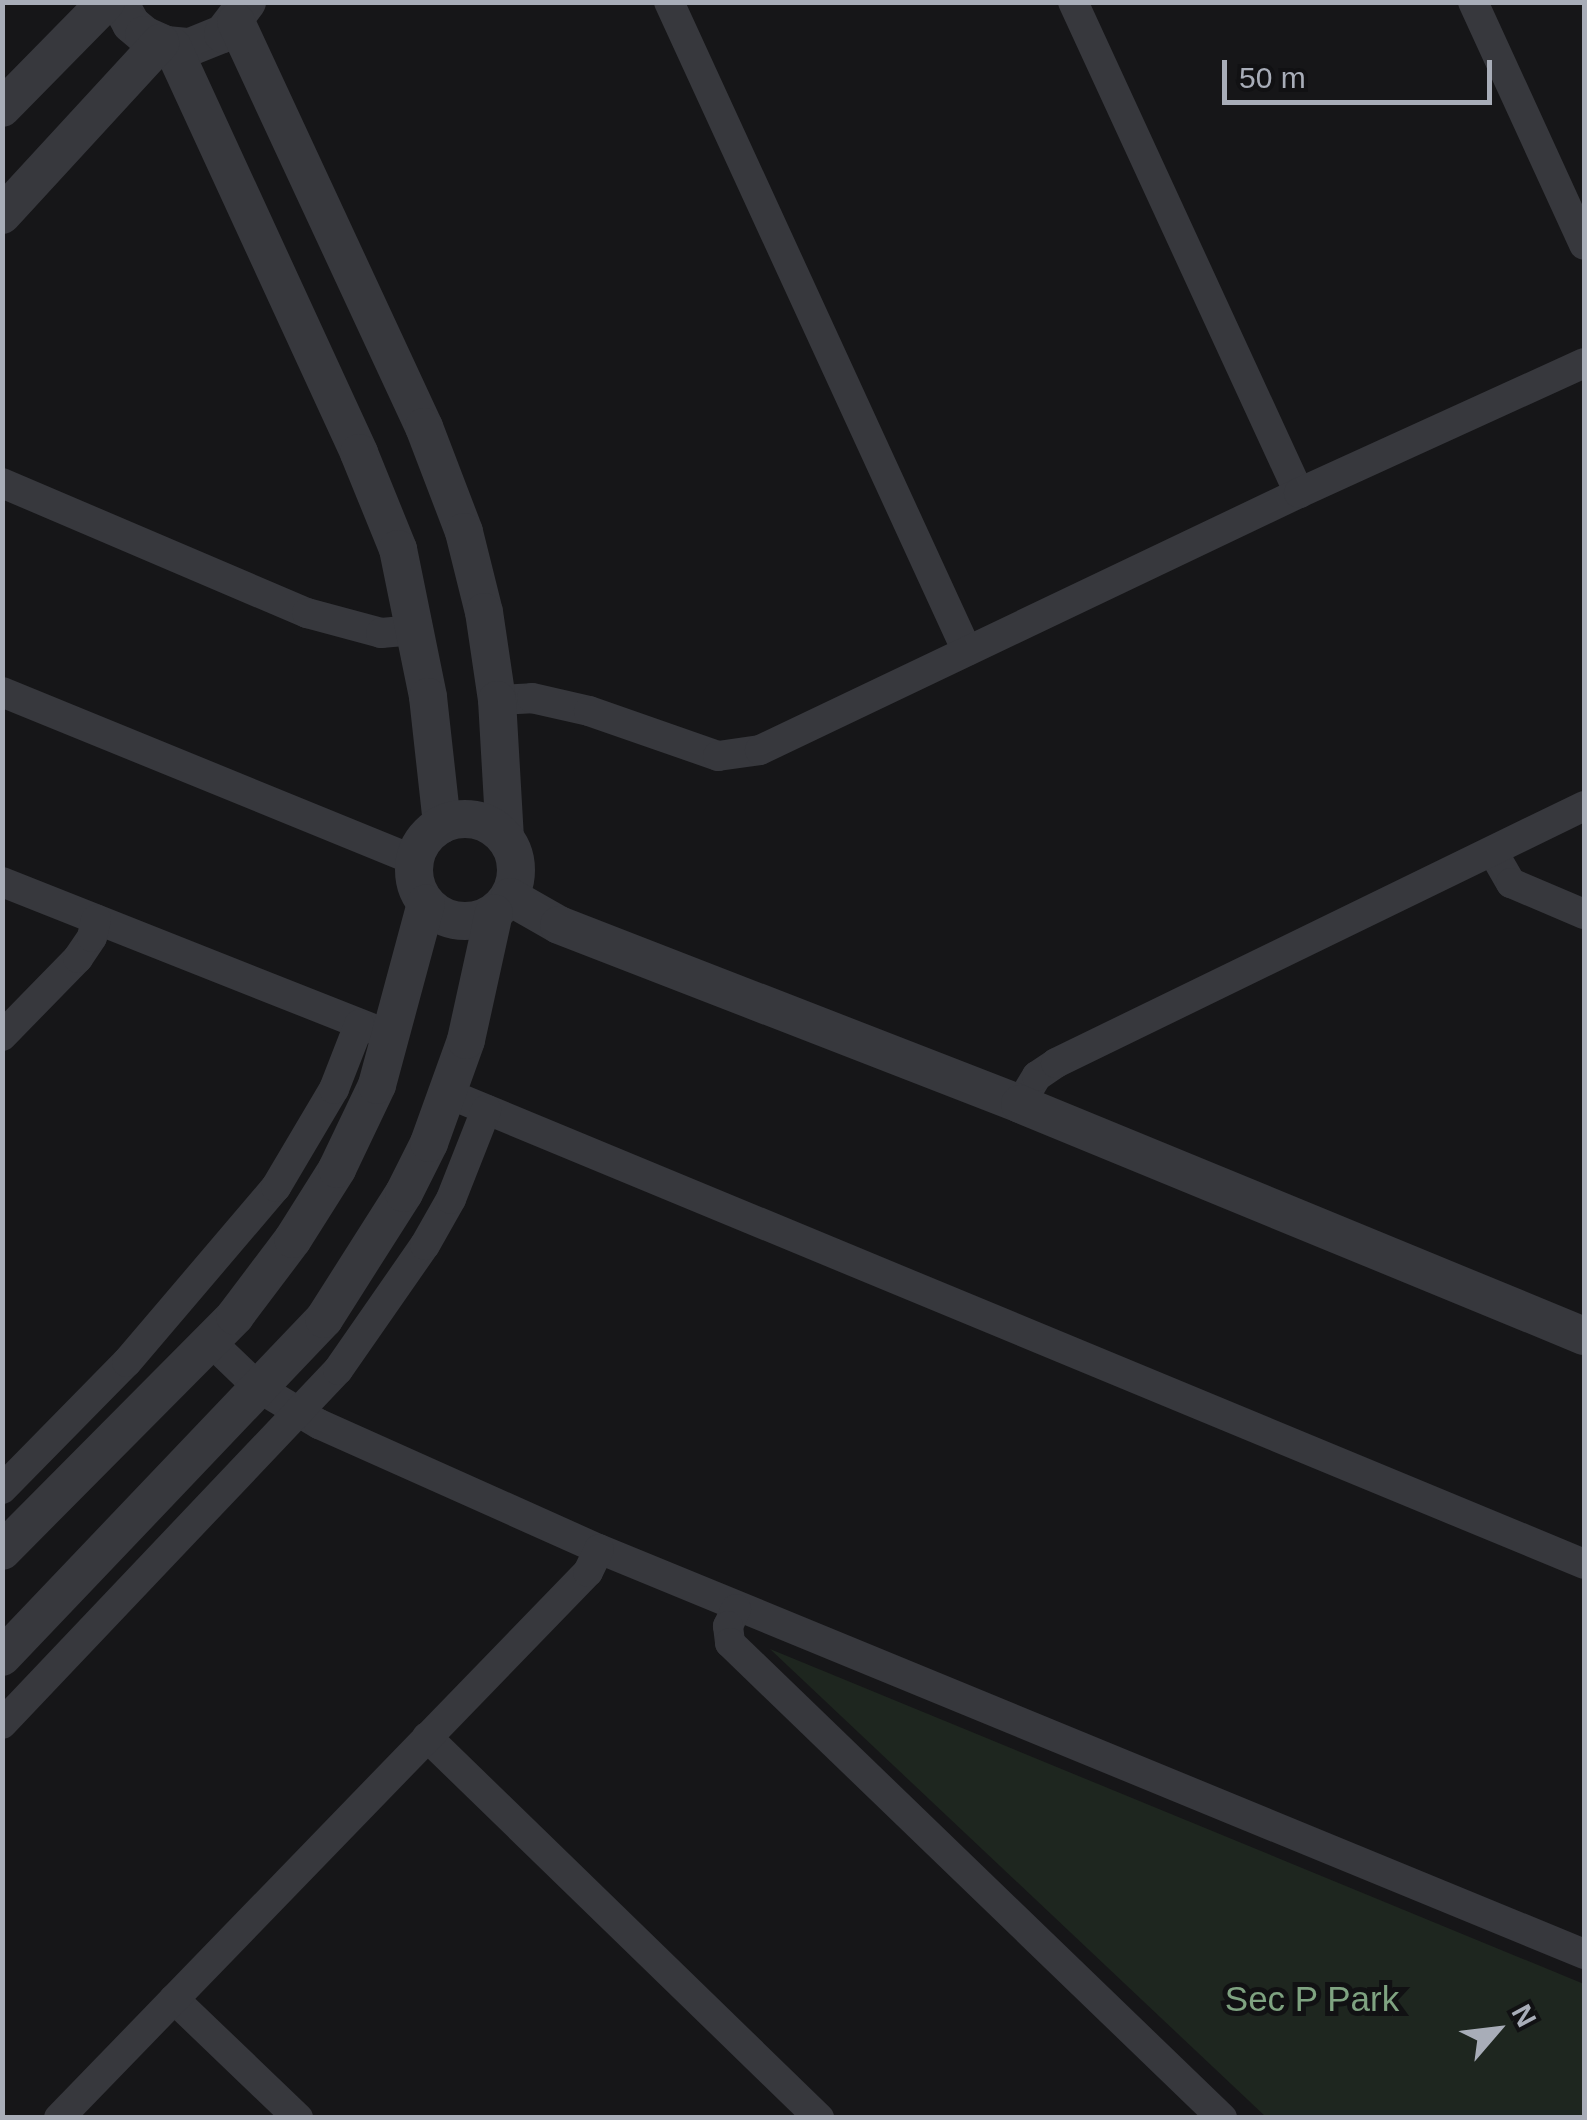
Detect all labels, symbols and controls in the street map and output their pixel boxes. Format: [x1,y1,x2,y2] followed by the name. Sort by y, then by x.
[1227,40,1497,102] scale bar
[1239,61,1306,94] text: 50 m
[1224,1978,1400,2020] park label: Sec P Park
[1447,1980,1547,2080] north arrow
[1505,1999,1542,2032] text: N

